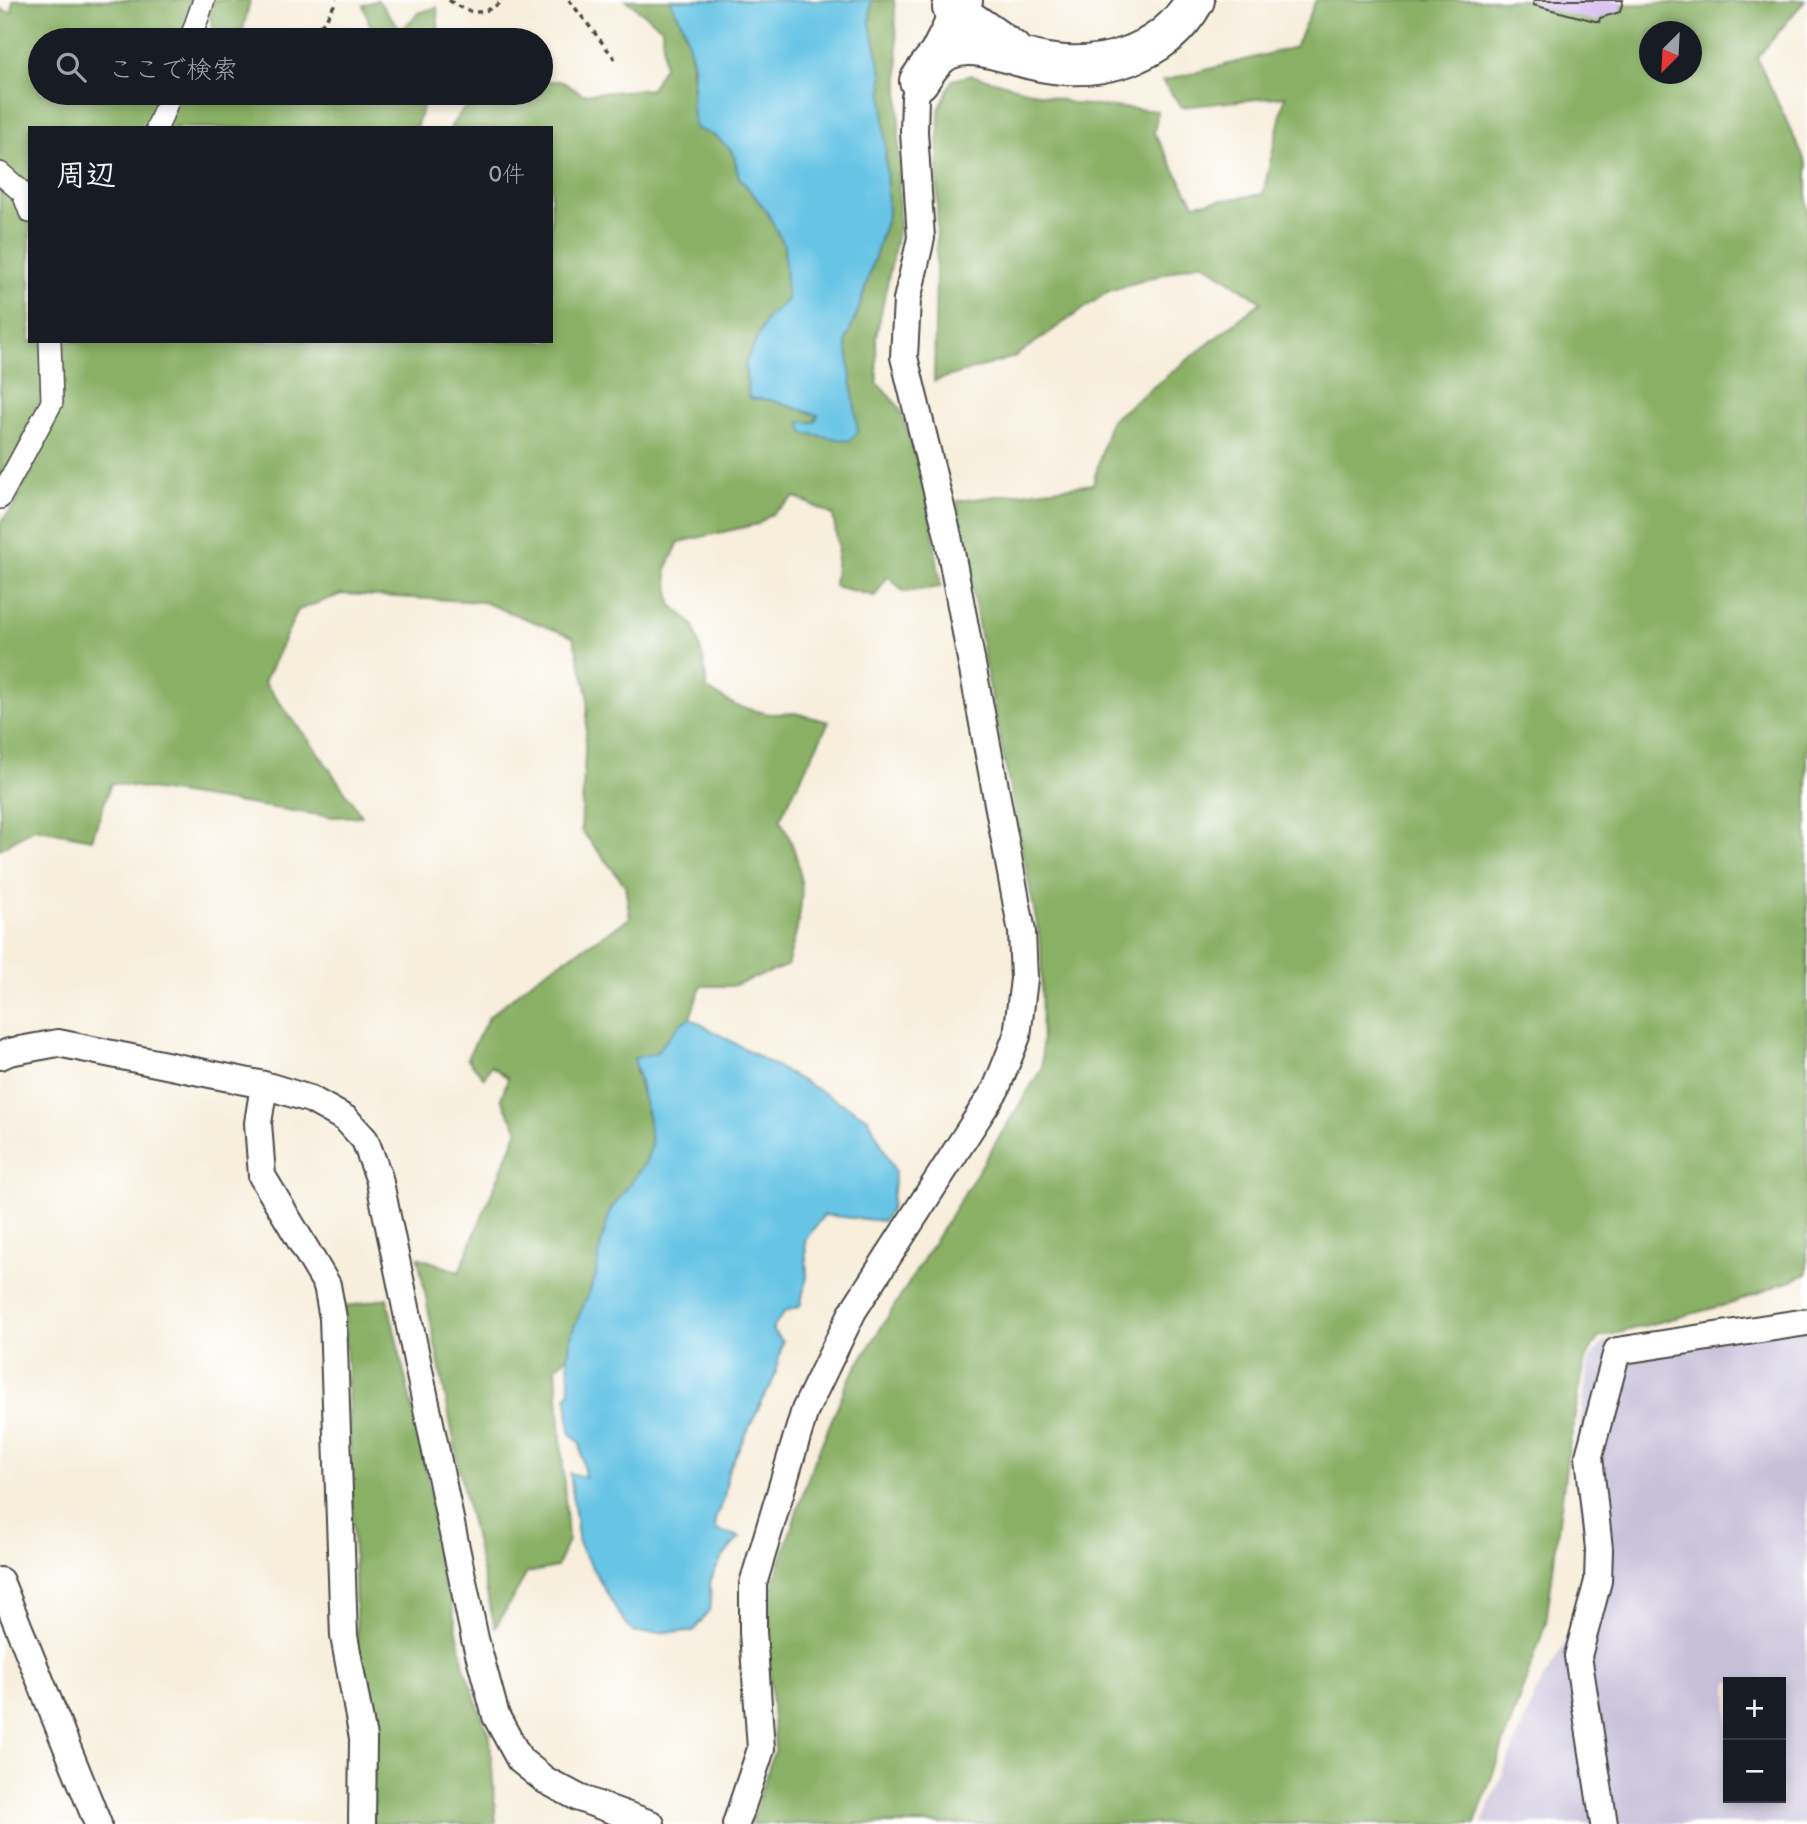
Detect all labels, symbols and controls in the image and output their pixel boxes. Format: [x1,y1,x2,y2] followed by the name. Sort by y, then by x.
[1639,21,1702,84] north arrow
[28,28,553,105] search box
[52,48,90,86] icon: search
[108,55,238,86] text: ここで検索
[56,158,116,194] text: 周辺
[488,161,525,189] text: 0件
[1723,1677,1786,1803] map controls
[1723,1677,1786,1740] button: +
[1723,1740,1786,1803] button: −

